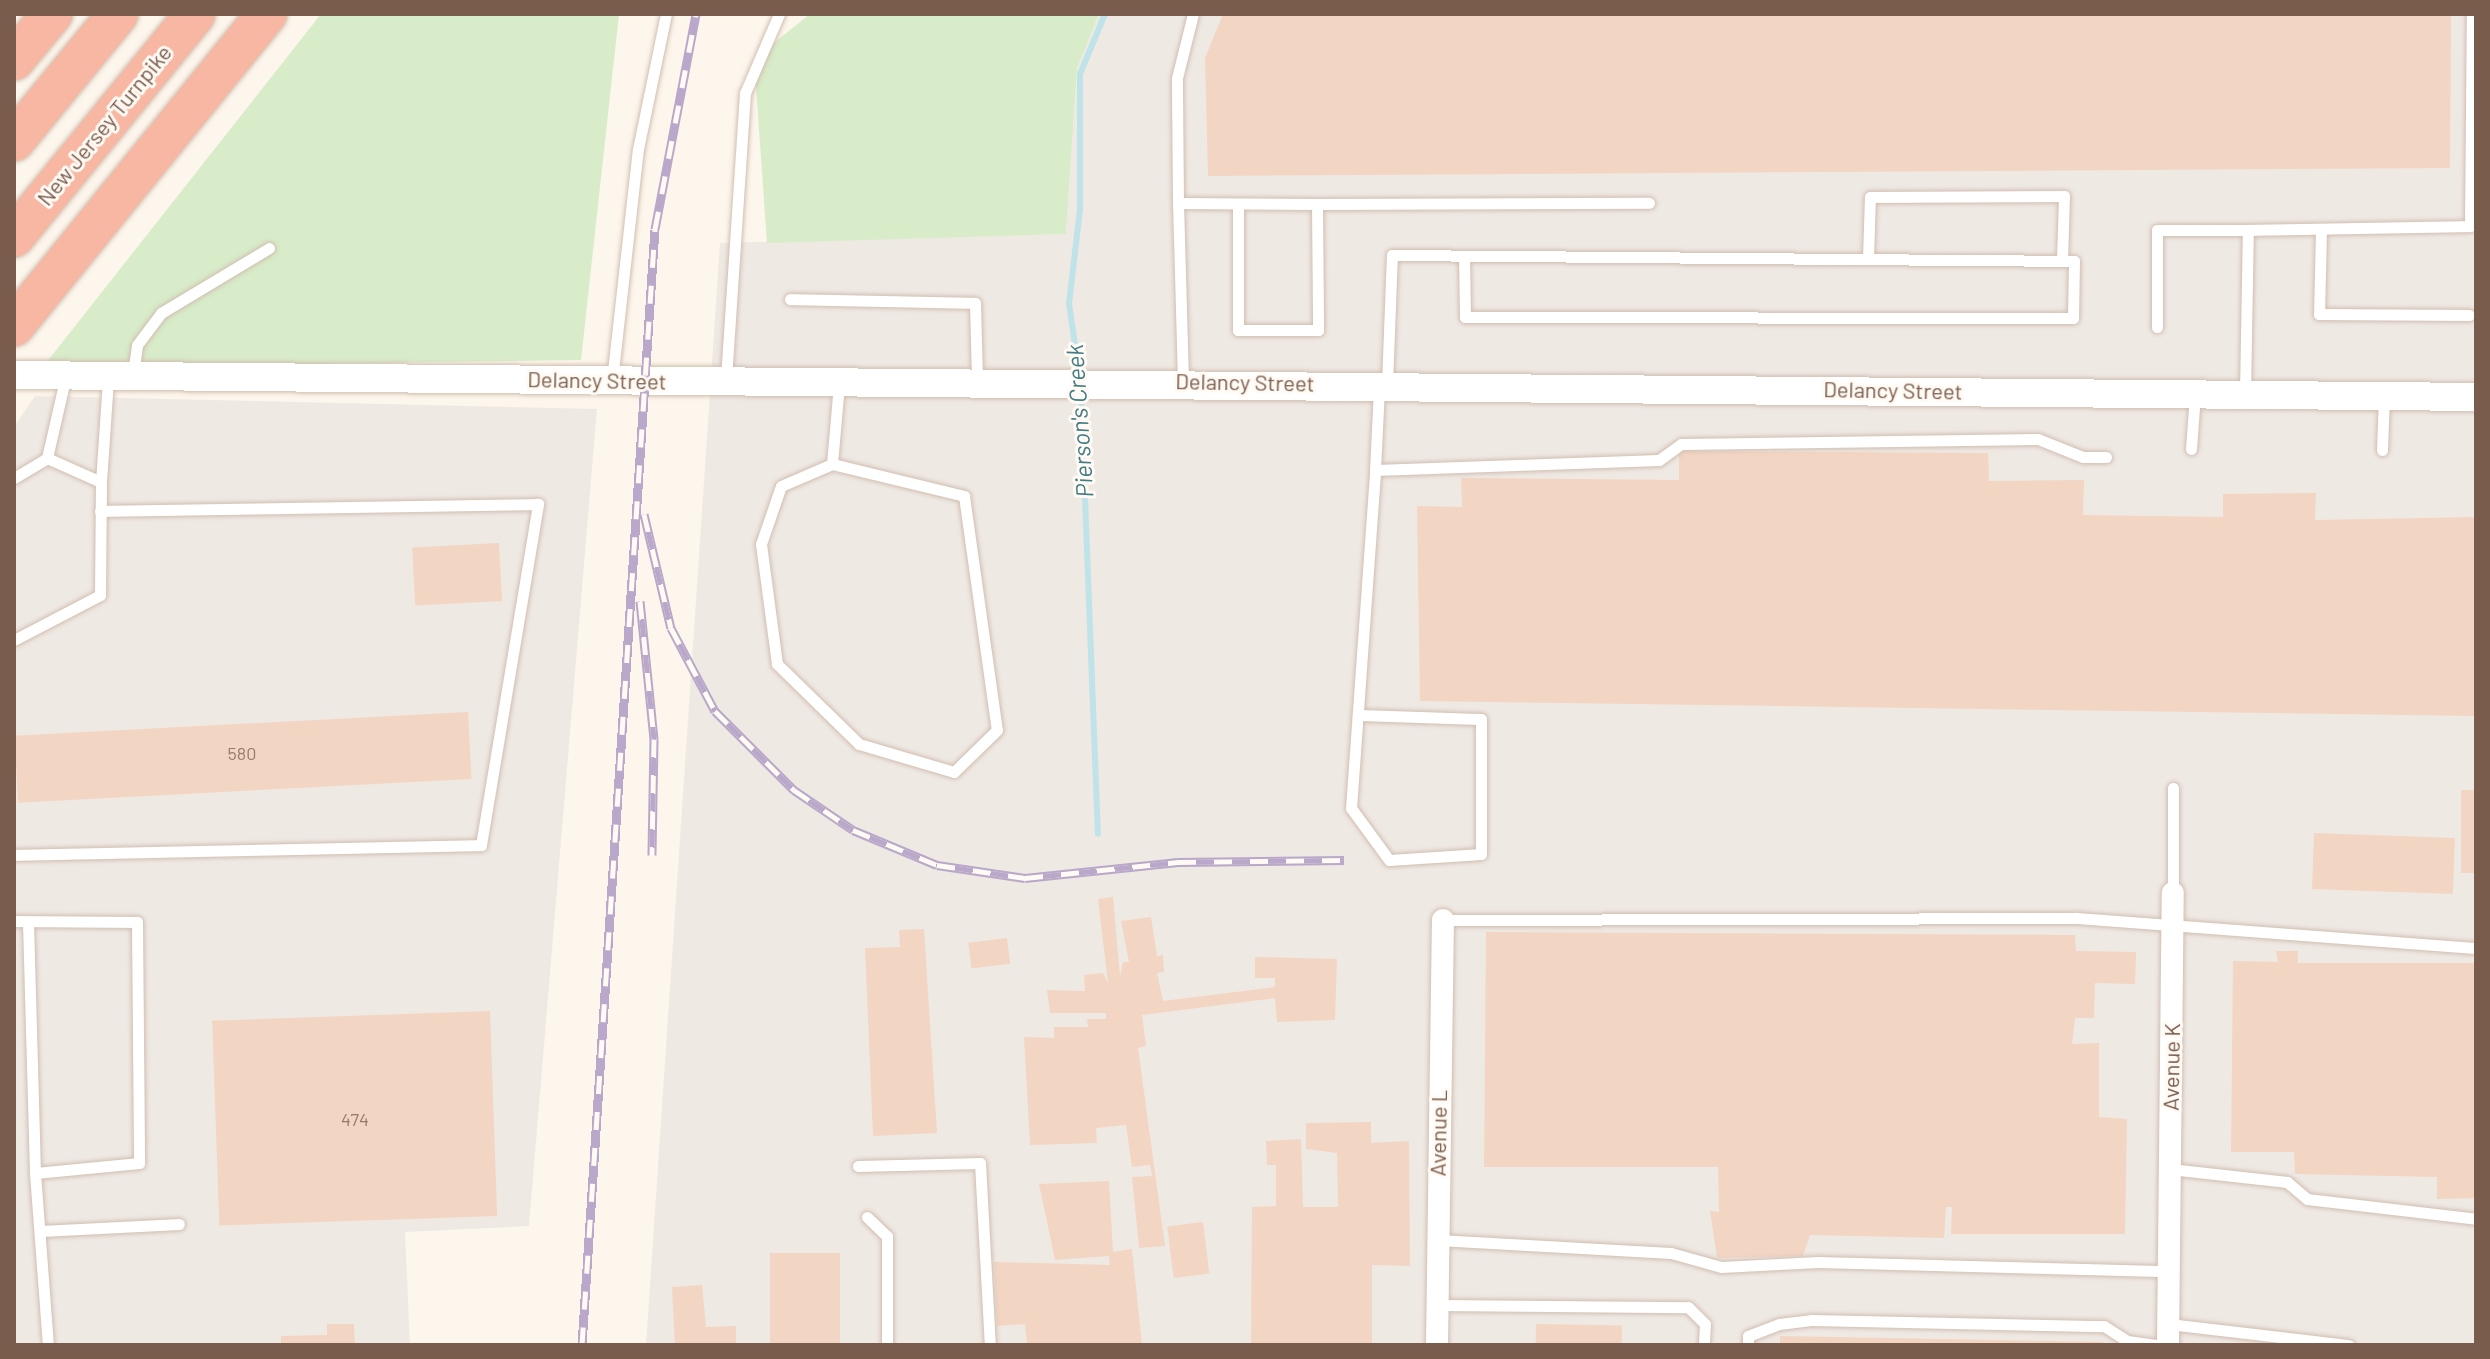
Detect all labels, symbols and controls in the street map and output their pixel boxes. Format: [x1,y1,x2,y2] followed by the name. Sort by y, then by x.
[31,39,177,211] street label: New Jersey Turnpike
[1059,343,1099,499] water label: Pierson's Creek
[527,366,667,394] street label: Delancy Street
[1175,368,1315,396] street label: Delancy Street
[1823,376,1963,404] street label: Delancy Street
[228,742,256,764] house number: 580
[2157,1023,2185,1111] street label: Avenue K
[1424,1089,1452,1177] street label: Avenue L
[341,1108,369,1130] house number: 474

